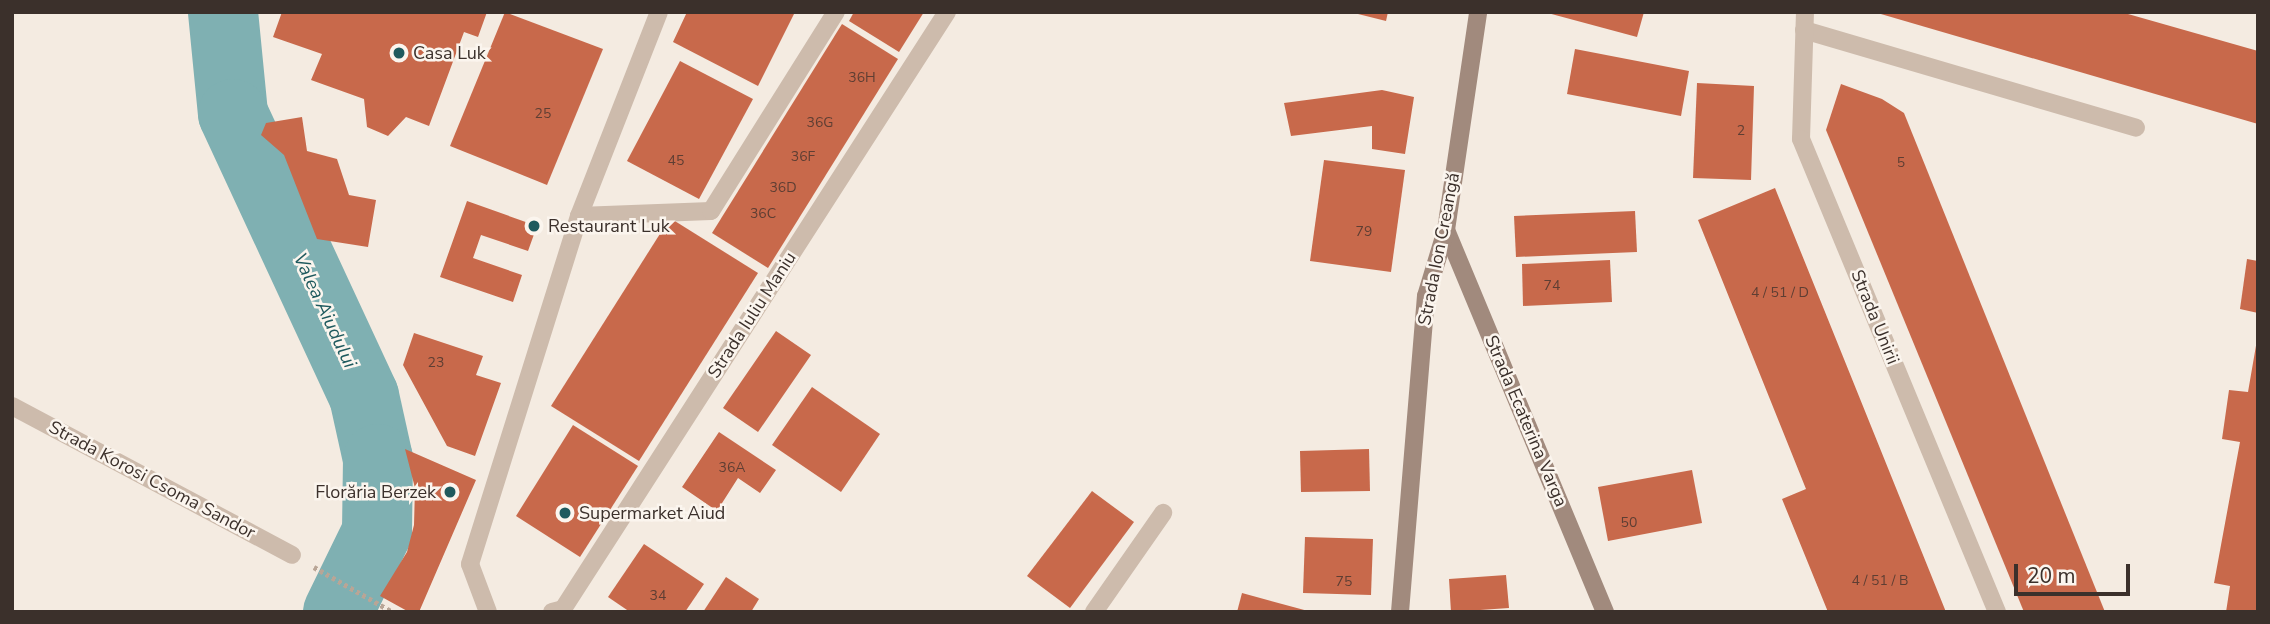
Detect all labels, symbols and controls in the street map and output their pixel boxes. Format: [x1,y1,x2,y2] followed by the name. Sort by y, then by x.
[413,42,486,64] place label: Casa Luk
[391,45,407,61] marker: Casa Luk
[848,70,876,86] house number: 36H
[535,106,551,122] house number: 25
[807,115,833,131] house number: 36G
[1737,123,1745,139] house number: 2
[791,149,815,165] house number: 36F
[668,153,684,169] house number: 45
[1897,155,1905,171] house number: 5
[1414,171,1464,327] street label: Strada Ion Creangă
[769,180,797,196] house number: 36D
[750,206,776,222] house number: 36C
[548,215,670,237] place label: Restaurant Luk
[526,218,542,234] marker: Restaurant Luk
[1356,224,1372,240] house number: 79
[703,248,801,382] street label: Strada Iuliu Maniu
[287,250,361,372] water label: Valea Aiudului
[1846,267,1904,367] street label: Strada Unirii
[1544,278,1560,294] house number: 74
[1751,285,1809,301] house number: 4 / 51 / D
[1480,332,1572,510] street label: Strada Ecaterina Varga
[428,355,444,371] house number: 23
[45,416,259,544] street label: Strada Korosi Csoma Sandor
[718,460,746,476] house number: 36A
[315,481,436,503] place label: Florăria Berzek
[442,484,458,500] marker: Florăria Berzek
[579,502,725,524] place label: Supermarket Aiud
[557,505,573,521] marker: Supermarket Aiud
[1621,515,1637,531] house number: 50
[2018,550,2134,594] scale bar
[2027,562,2076,590] text: 20 m
[1852,573,1908,589] house number: 4 / 51 / B
[1336,574,1352,590] house number: 75
[650,588,666,604] house number: 34

